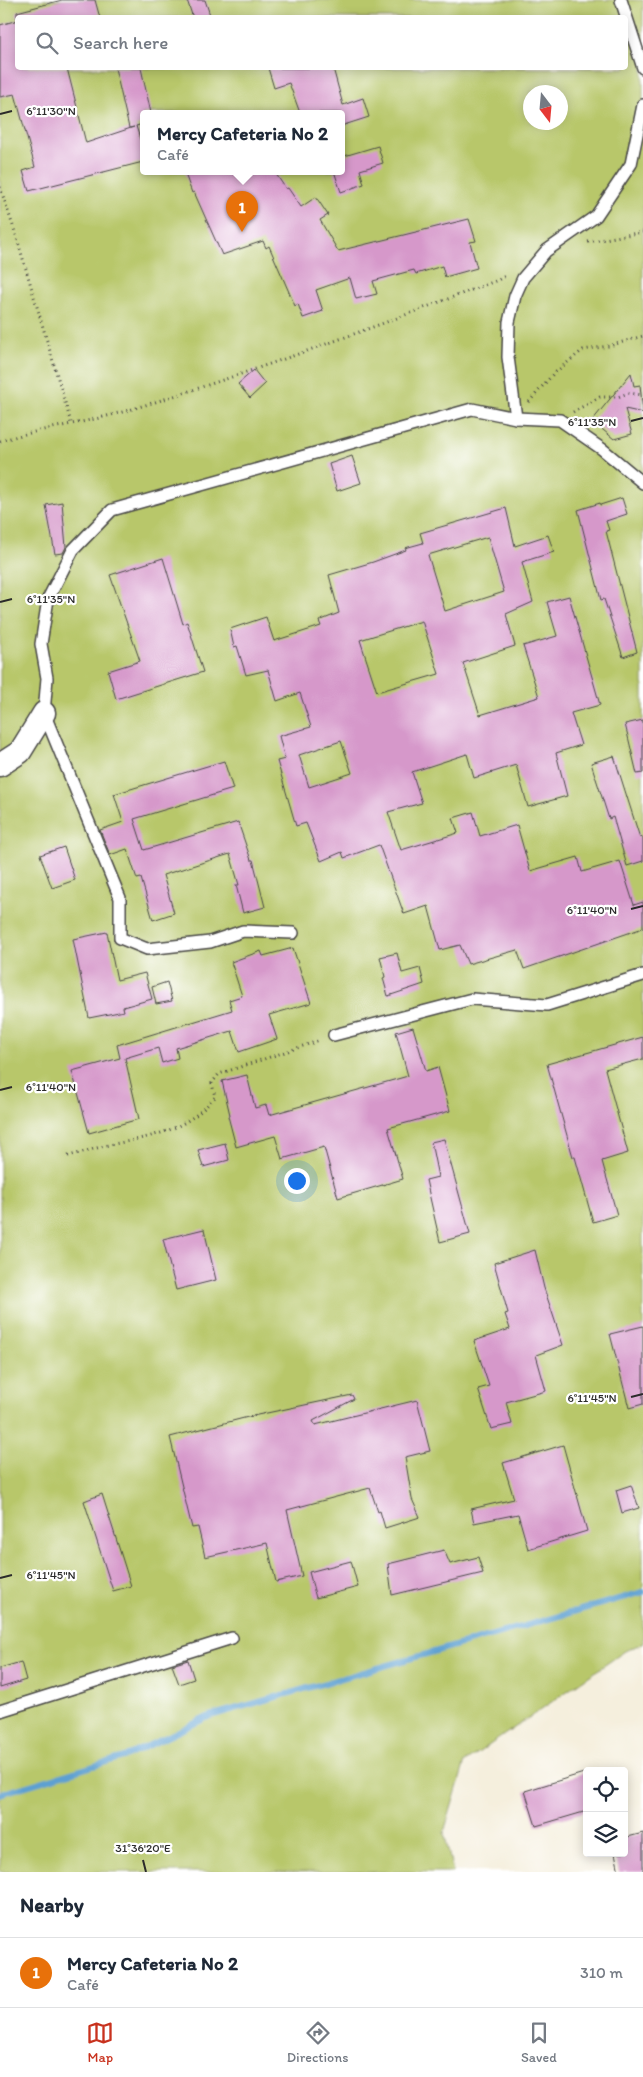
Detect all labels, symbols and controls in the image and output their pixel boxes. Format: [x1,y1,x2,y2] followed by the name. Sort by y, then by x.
[15,15,628,70] search box
[33,29,61,57] icon: search
[73,31,168,54] text: Search here
[523,85,568,130] north arrow
[26,104,76,118] text: 6°11'30"N
[140,110,345,175] popup
[157,122,328,145] text: Mercy Cafeteria No 2
[157,145,189,164] text: Café
[226,191,258,232] pin: 1
[568,415,616,429] text: 6°11'35"N
[27,592,75,606] text: 6°11'35"N
[567,903,617,917] text: 6°11'40"N
[26,1080,76,1094] text: 6°11'40"N
[284,1168,310,1194] your location
[567,1391,617,1405] text: 6°11'45"N
[26,1568,76,1582] text: 6°11'45"N
[583,1767,628,1857] map controls
[583,1767,628,1812] button: locate
[583,1812,628,1857] button: layers
[115,1841,171,1855] text: 31°36'20"E
[20,1892,84,1917] text: Nearby
[67,1952,238,1975] text: Mercy Cafeteria No 2
[32,1963,40,1982] text: 1
[580,1963,623,1982] text: 310 m
[67,1975,99,1994] text: Café
[86,2019,114,2066] tab: Map
[287,2019,348,2066] tab: Directions
[521,2019,557,2066] tab: Saved

